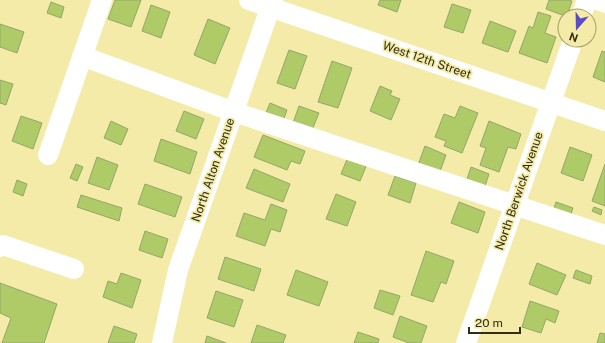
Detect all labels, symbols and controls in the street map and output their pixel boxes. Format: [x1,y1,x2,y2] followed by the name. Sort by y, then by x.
[557,8,597,48] north arrow
[567,30,580,45] text: N
[381,38,473,82] street label: West 12th Street
[189,116,237,224] street label: North Alton Avenue
[492,130,546,252] street label: North Berwick Avenue
[469,309,520,335] scale bar
[475,316,503,330] text: 20 m

